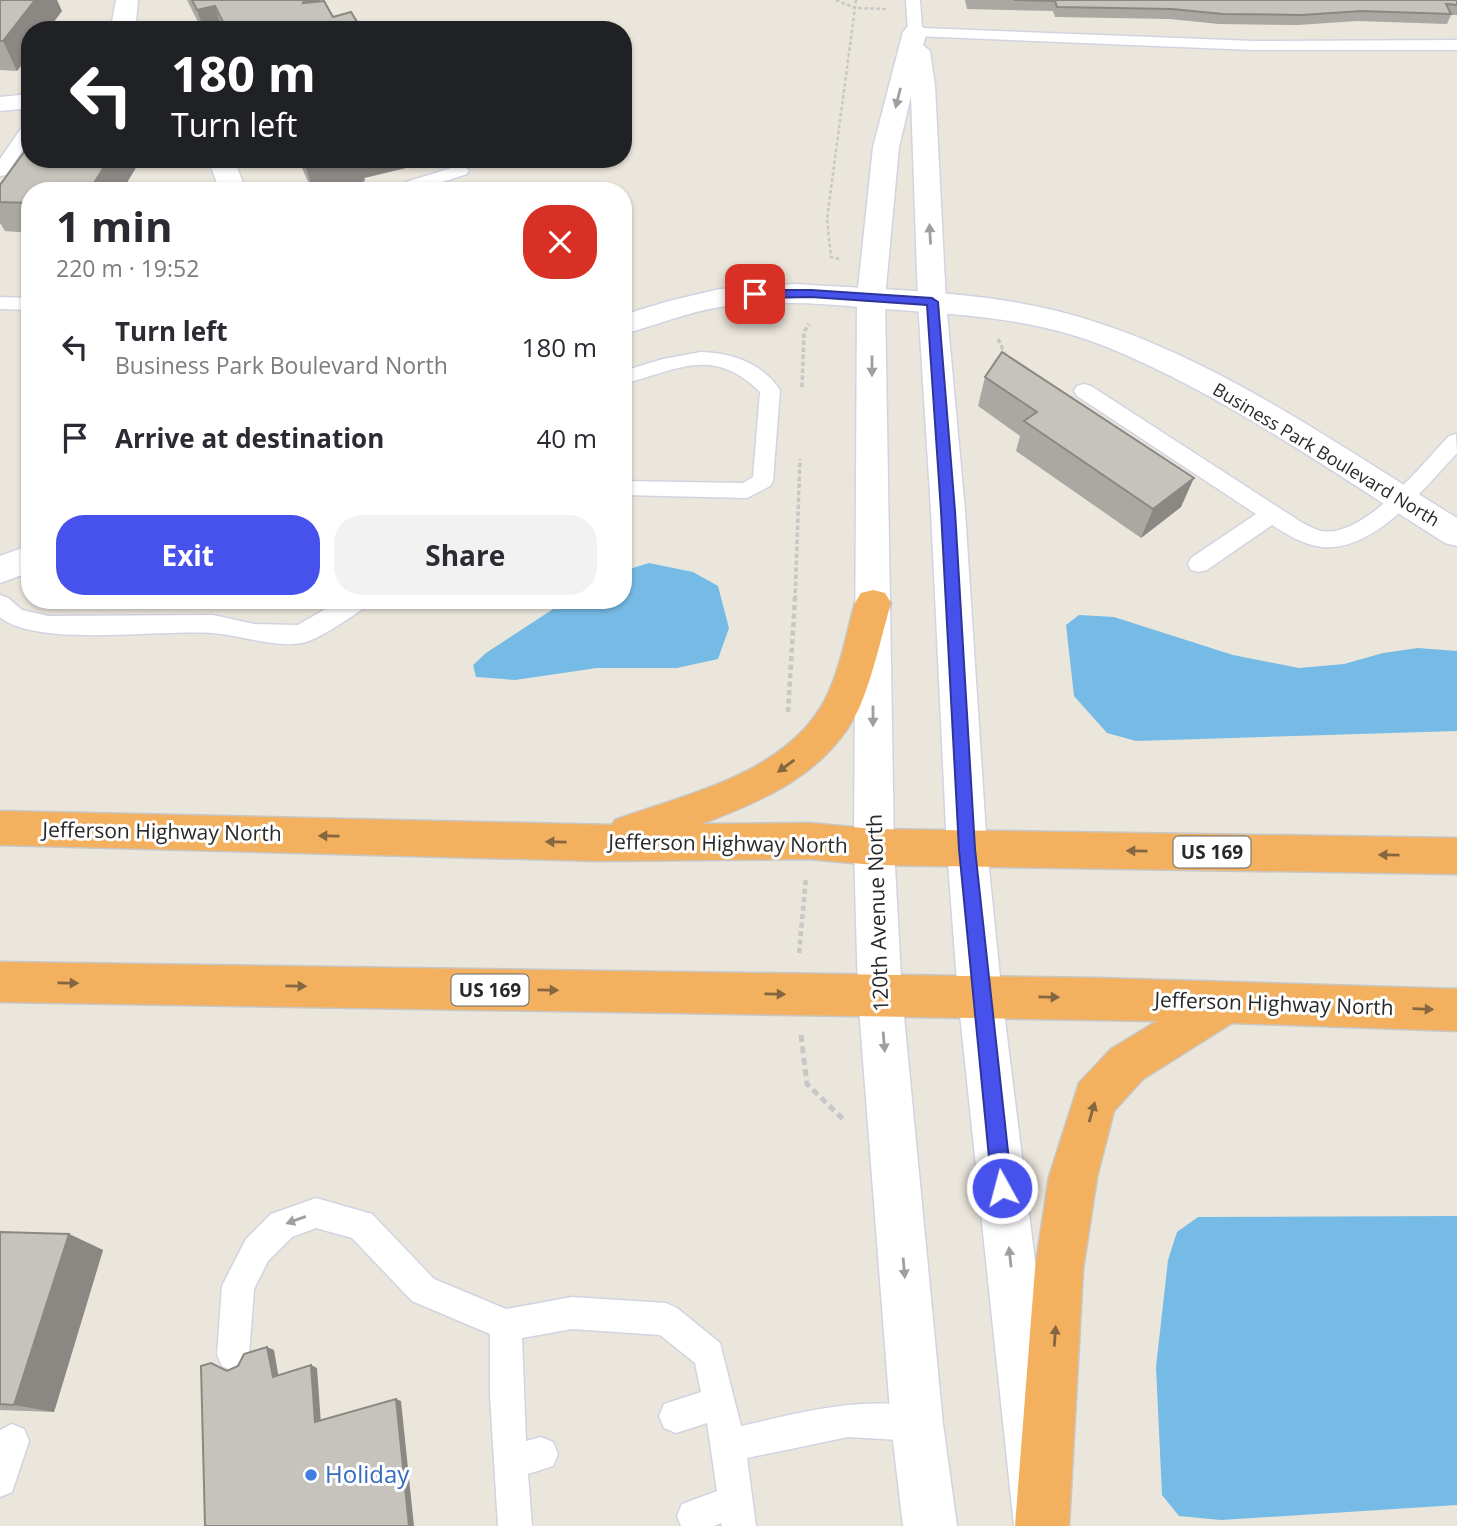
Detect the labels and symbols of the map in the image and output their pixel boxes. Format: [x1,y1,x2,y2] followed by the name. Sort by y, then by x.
[892,87,903,109] one-way arrow
[924,223,935,245] one-way arrow
[725,264,785,324] pin
[866,356,878,378] one-way arrow
[1209,377,1444,532] street label: Business Park Boulevard North
[868,706,879,728] one-way arrow
[777,759,795,773] one-way arrow
[860,814,894,1012] street label: 120th Avenue North
[40,815,282,847] street label: Jefferson Highway North
[606,827,848,859] street label: Jefferson Highway North
[317,830,339,842] one-way arrow
[545,836,567,847] one-way arrow
[1174,836,1250,867] road number: US 169
[1126,845,1148,857] one-way arrow
[1378,849,1400,861] one-way arrow
[452,974,528,1006] road number: US 169
[57,977,79,989] one-way arrow
[285,981,307,992] one-way arrow
[537,985,559,996] one-way arrow
[1152,985,1394,1021] street label: Jefferson Highway North
[764,988,786,1000] one-way arrow
[1038,991,1060,1003] one-way arrow
[1412,1004,1434,1015] one-way arrow
[879,1031,890,1053] one-way arrow
[1087,1101,1097,1122] one-way arrow
[965,1151,1039,1225] position arrow
[285,1215,306,1226] one-way arrow
[1004,1246,1015,1268] one-way arrow
[899,1257,910,1279] one-way arrow
[1050,1324,1061,1346] one-way arrow
[325,1457,410,1490] place label: Holiday
[303,1467,319,1483] marker: Holiday

